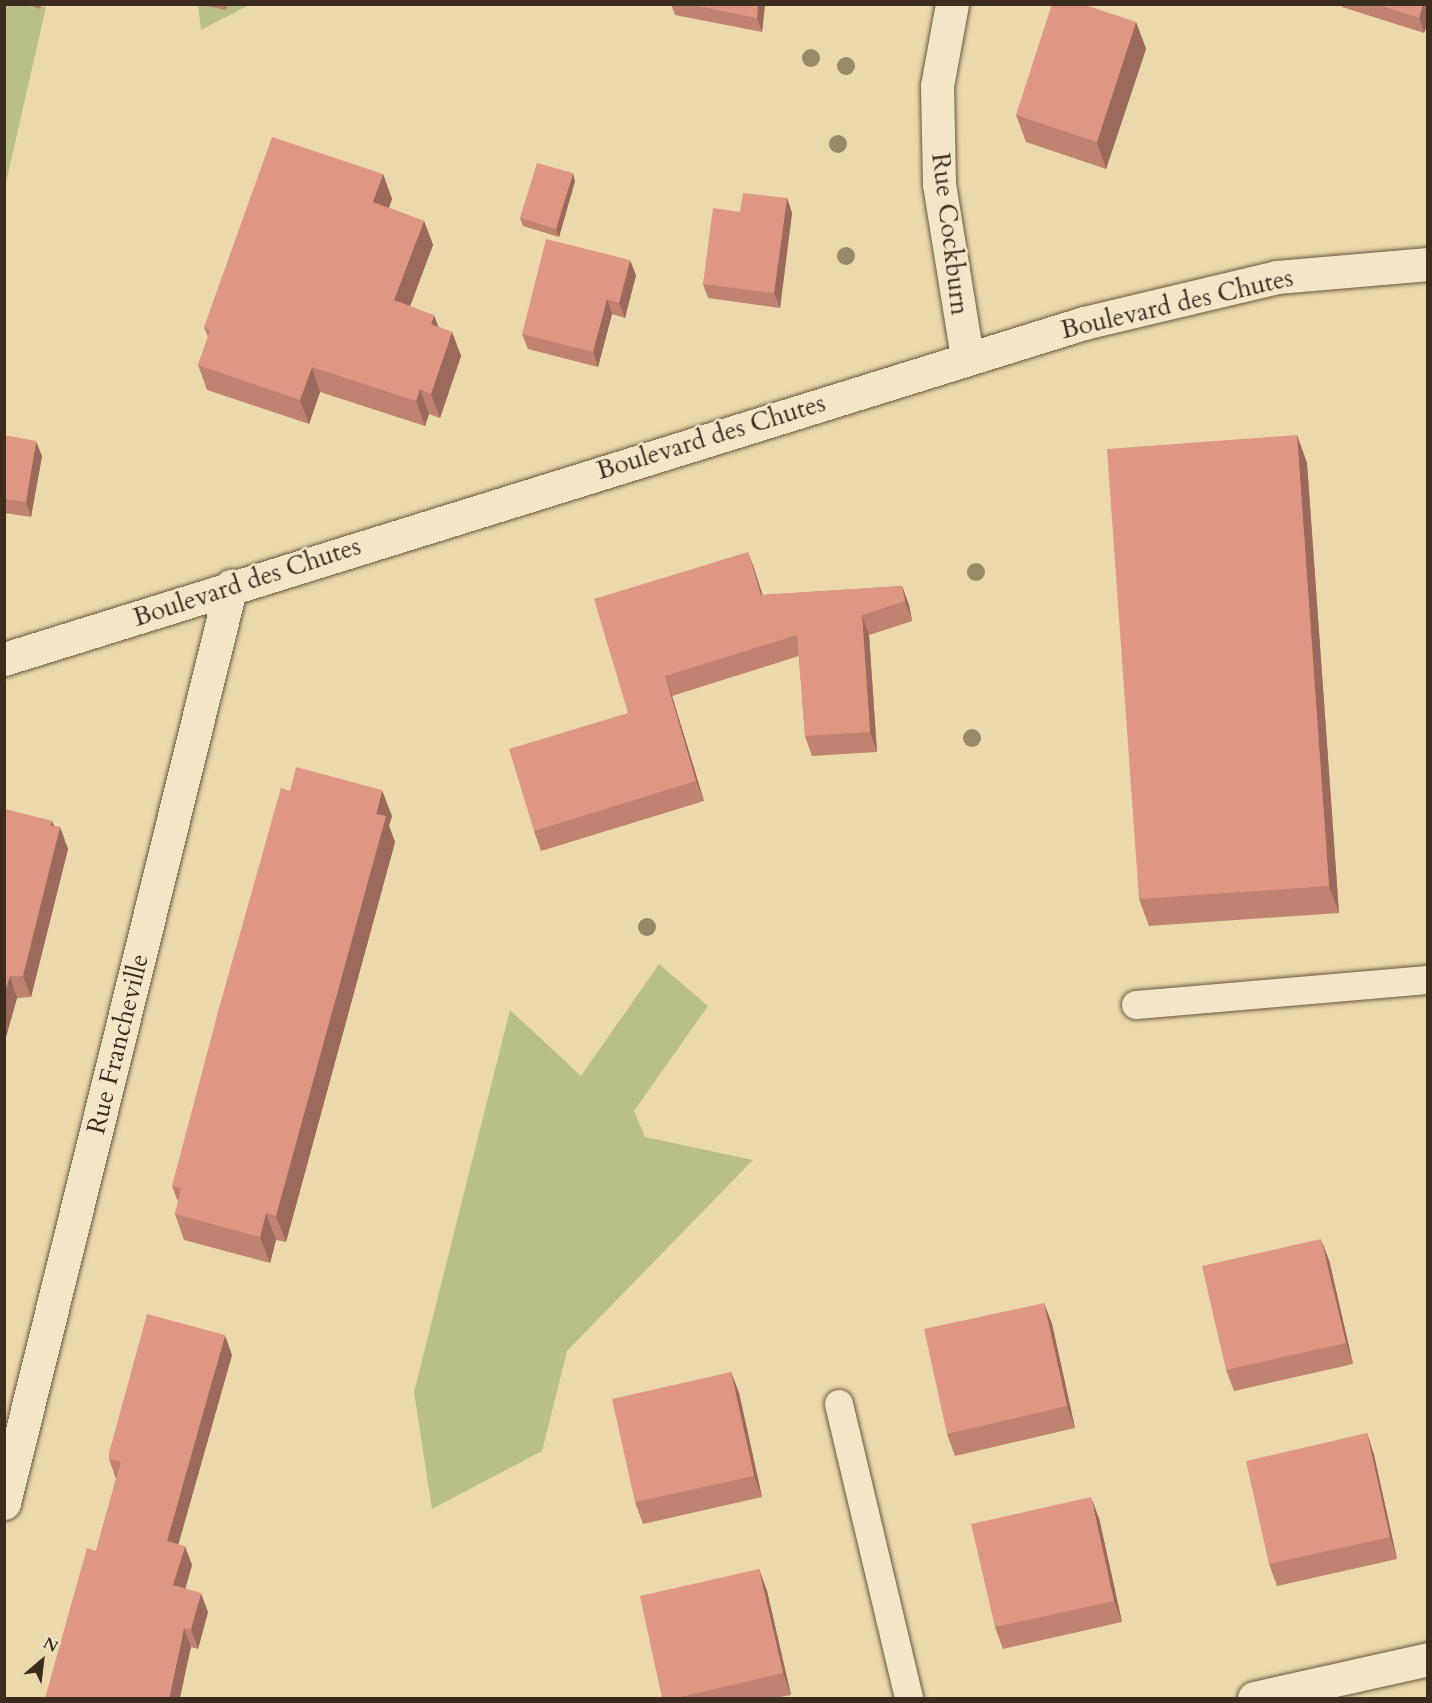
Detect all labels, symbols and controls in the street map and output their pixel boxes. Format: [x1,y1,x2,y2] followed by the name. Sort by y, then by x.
[925,151,975,317] street label: Rue Cockburn
[1058,262,1296,346] street label: Boulevard des Chutes
[593,387,829,487] street label: Boulevard des Chutes
[129,530,365,634] street label: Boulevard des Chutes
[81,951,155,1137] street label: Rue Francheville
[12,1631,72,1691] north arrow
[39,1632,62,1658] text: N

